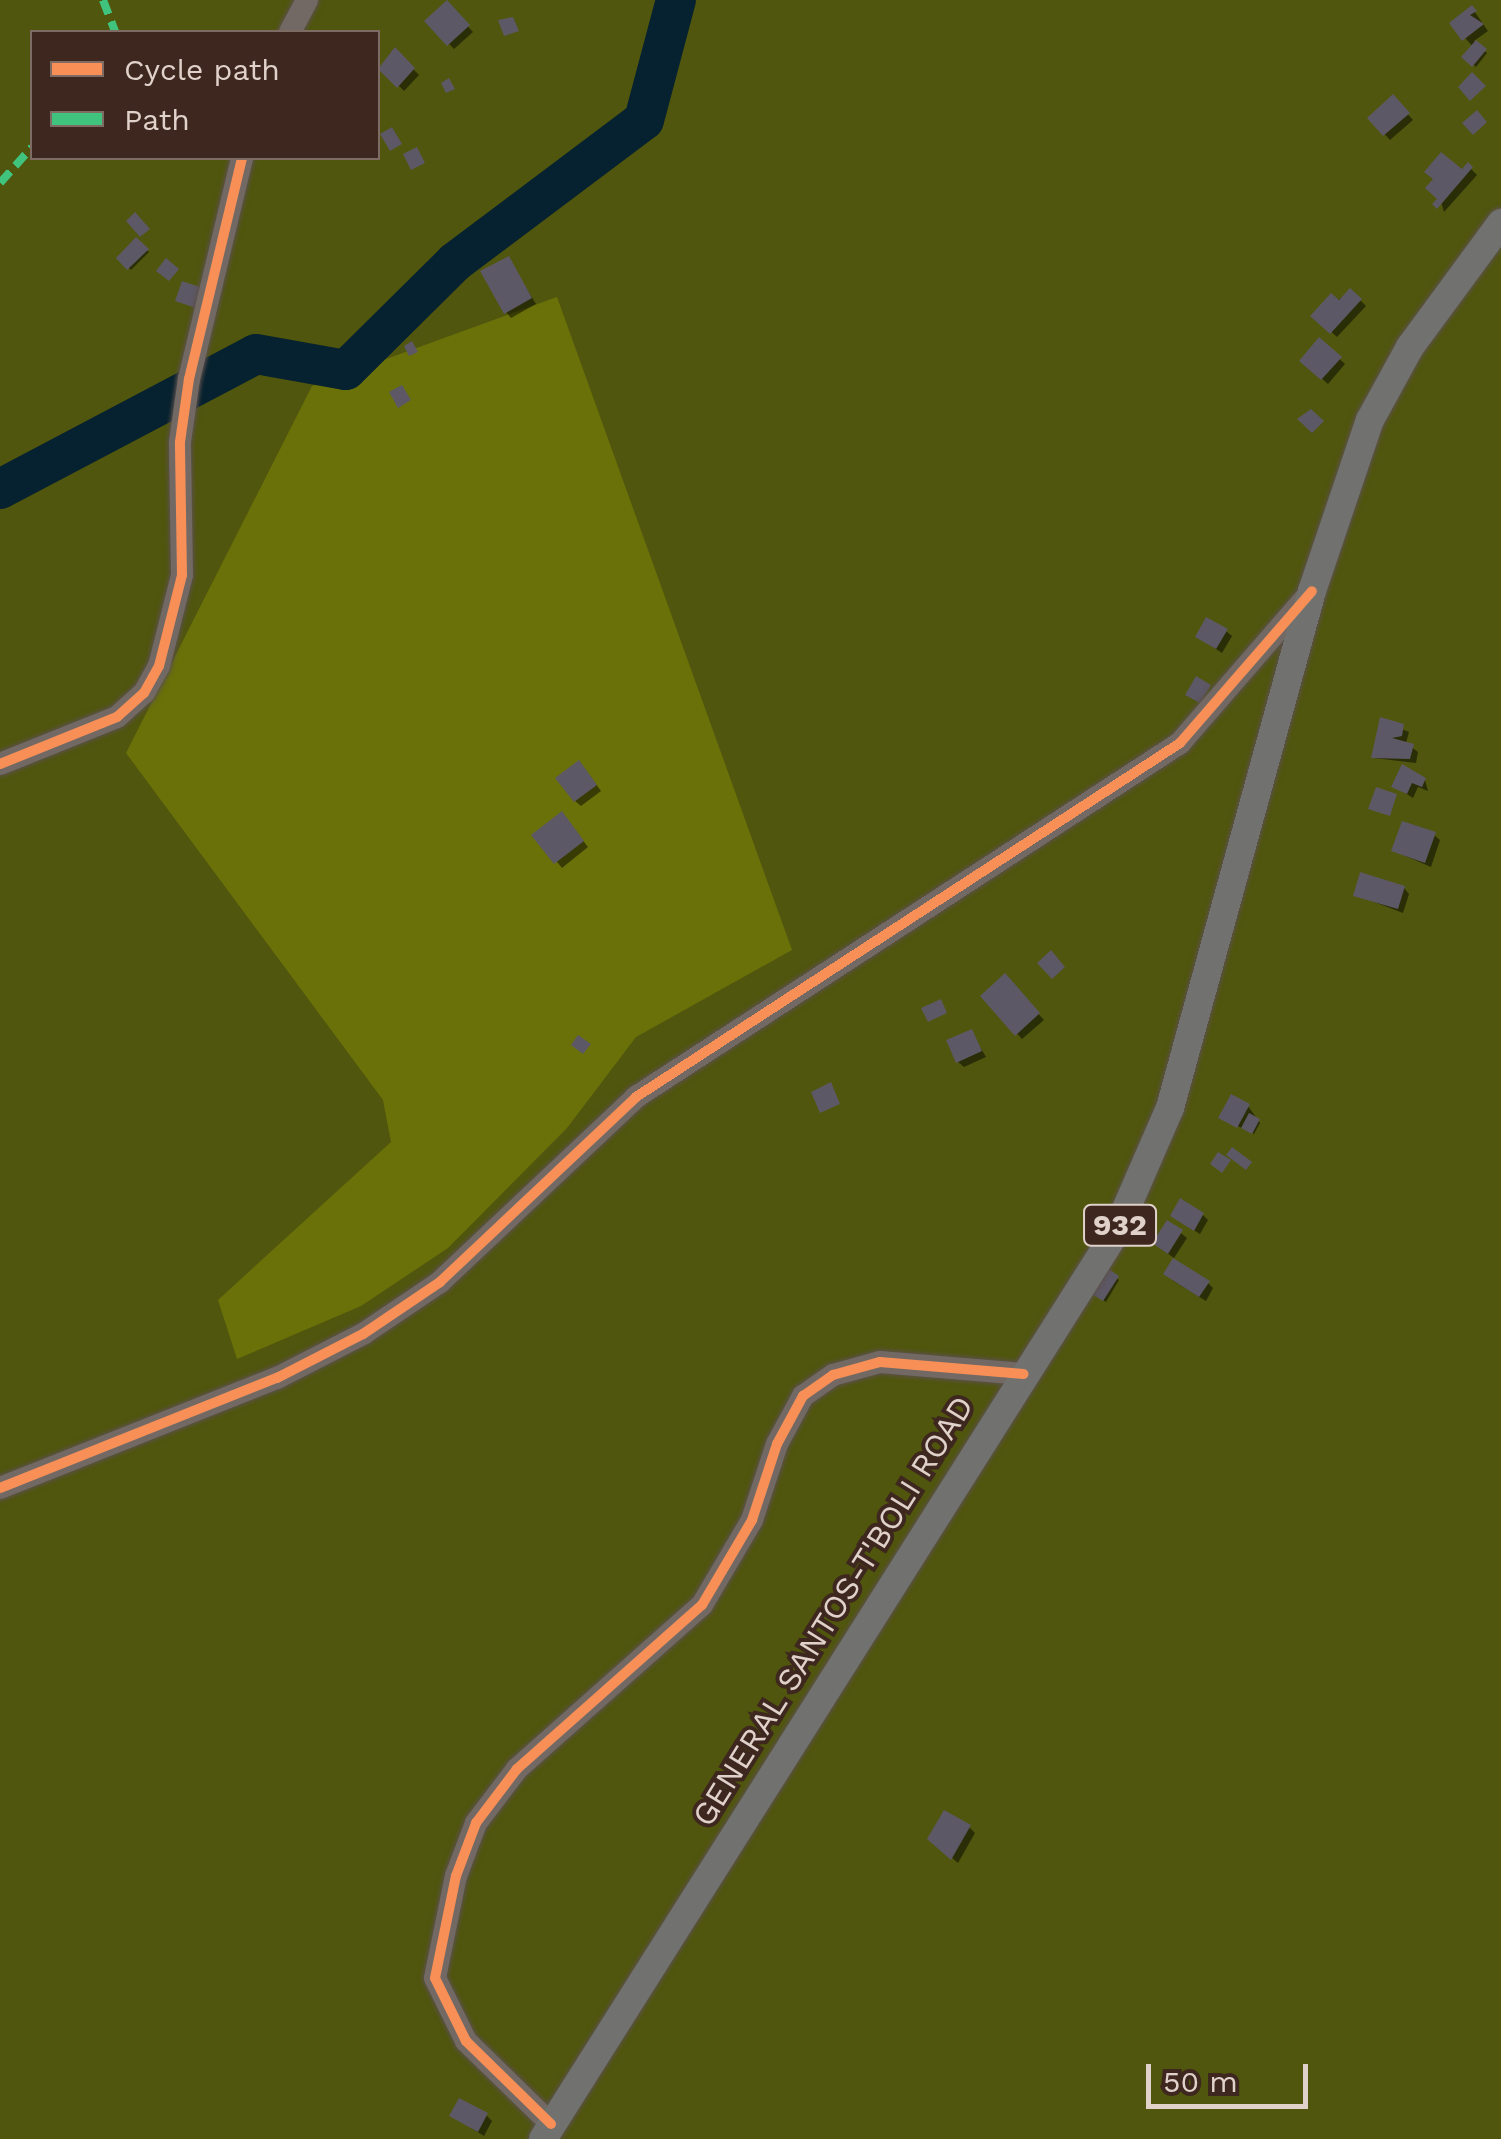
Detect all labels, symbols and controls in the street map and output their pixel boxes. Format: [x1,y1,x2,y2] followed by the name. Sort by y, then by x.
[30,30,380,160] legend
[124,52,280,87] text: Cycle path
[124,102,190,137] text: Path
[1082,1200,1158,1250] road number: 932
[684,1388,982,1834] street label: GENERAL SANTOS-T'BOLI ROAD
[1151,2044,1314,2106] scale bar
[1163,2064,1238,2099] text: 50 m

